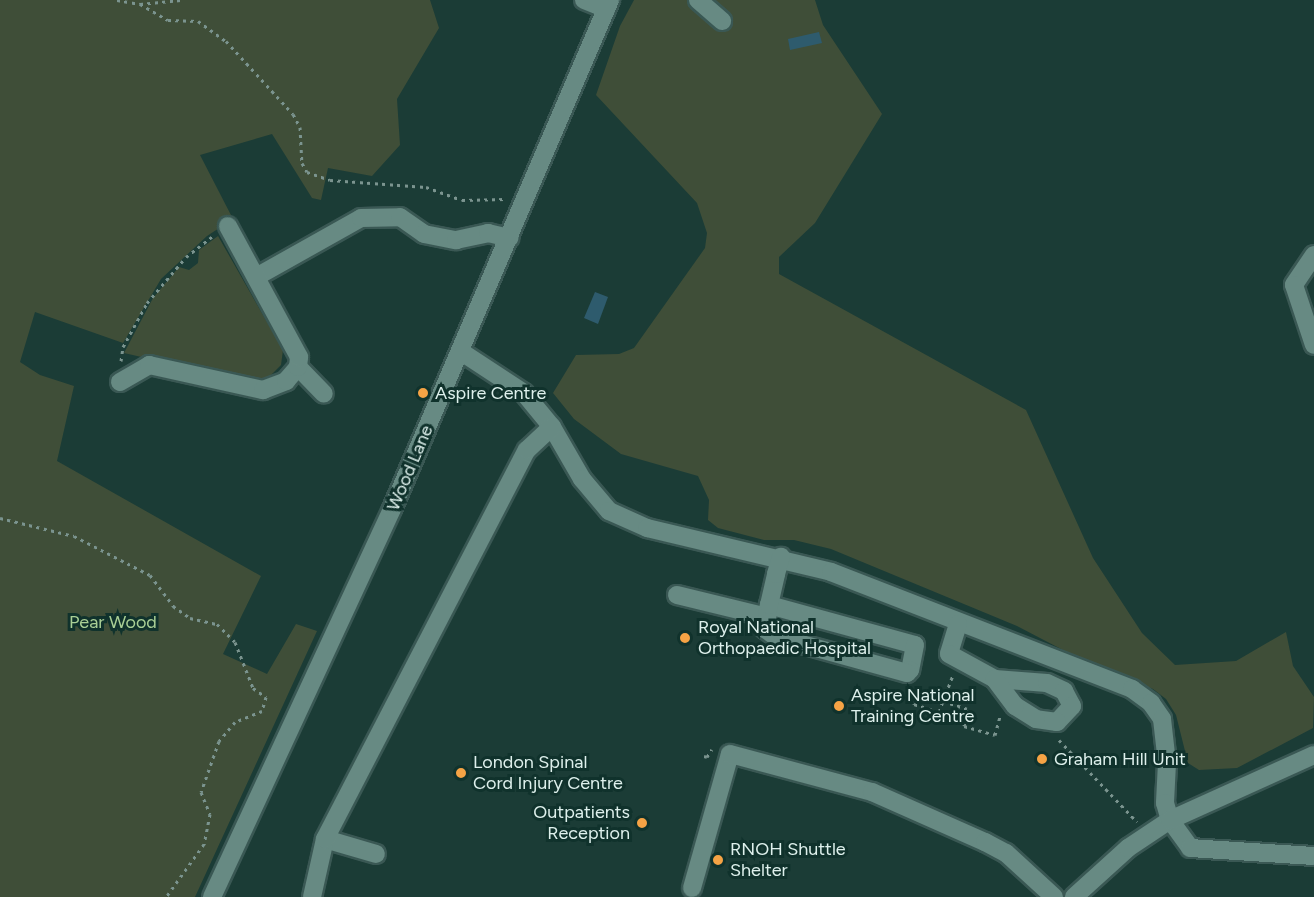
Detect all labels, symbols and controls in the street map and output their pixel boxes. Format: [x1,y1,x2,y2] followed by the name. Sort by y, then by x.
[435,382,546,404] place label: Aspire Centre
[416,386,430,400] marker: Aspire Centre
[382,422,438,514] street label: Wood Lane
[69,611,157,633] park label: Pear Wood
[698,617,871,660] place label: Royal National Orthopaedic Hospital
[676,629,694,647] marker: Royal National Orthopaedic Hospital
[851,685,974,728] place label: Aspire National Training Centre
[832,699,846,713] marker: Aspire National Training Centre
[1054,748,1186,770] place label: Graham Hill Unit
[473,752,623,795] place label: London Spinal Cord Injury Centre
[1035,752,1049,766] marker: Graham Hill Unit
[454,766,468,780] marker: London Spinal Cord Injury Centre
[533,802,630,844] place label: Outpatients Reception
[635,816,649,830] marker: Outpatients Reception
[730,839,846,882] place label: RNOH Shuttle Shelter
[711,853,725,867] marker: RNOH Shuttle Shelter

